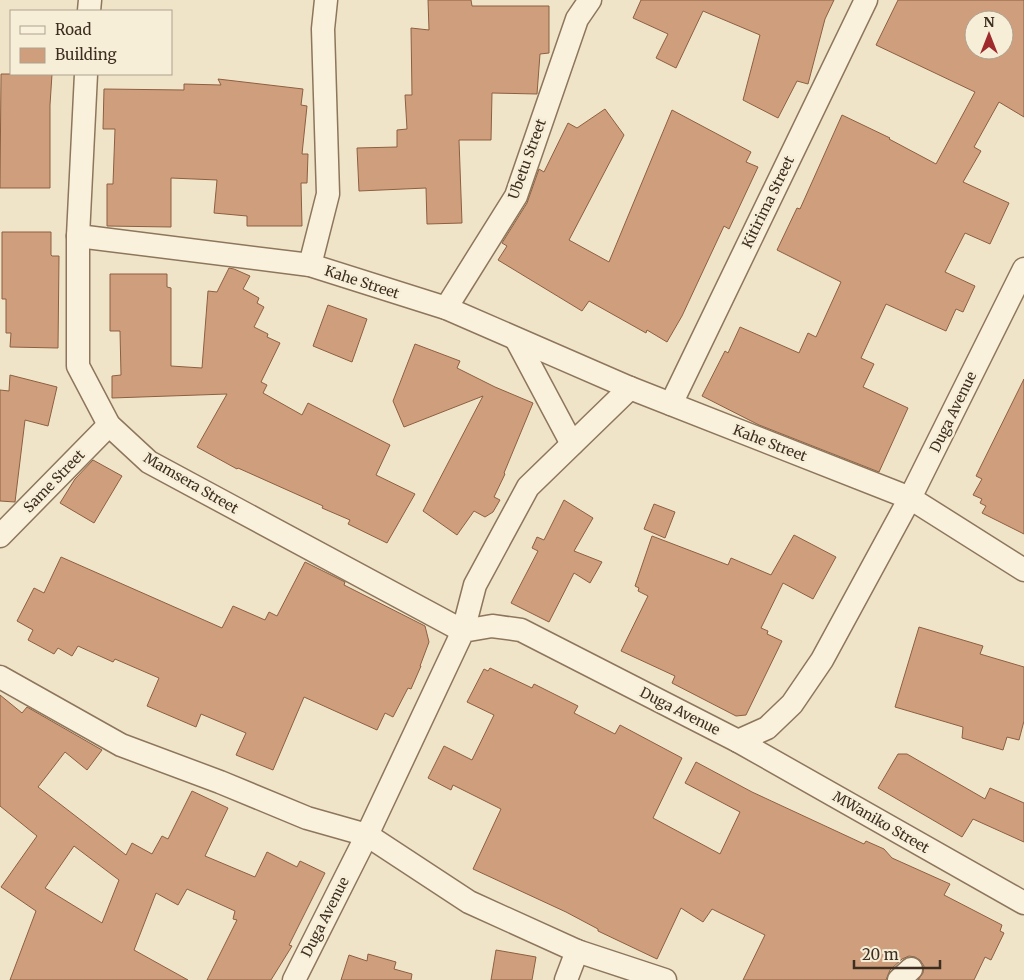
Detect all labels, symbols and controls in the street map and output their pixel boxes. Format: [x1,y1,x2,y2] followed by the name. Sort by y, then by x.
[10,10,172,75] legend
[964,10,1014,60] north arrow
[983,13,995,31] text: N
[55,20,91,39] text: Road
[55,45,117,64] text: Building
[504,116,550,202] street label: Ubetu Street
[738,153,798,251] street label: Kitirima Street
[322,261,402,303] street label: Kahe Street
[926,369,980,455] street label: Duga Avenue
[731,421,810,465] street label: Kahe Street
[20,445,89,516] street label: Same Street
[140,449,242,518] street label: Mamsera Street
[637,683,723,739] street label: Duga Avenue
[830,787,933,857] street label: MWaniko Street
[297,874,353,960] street label: Duga Avenue
[854,938,940,970] scale bar
[862,945,899,964] text: 20 m

